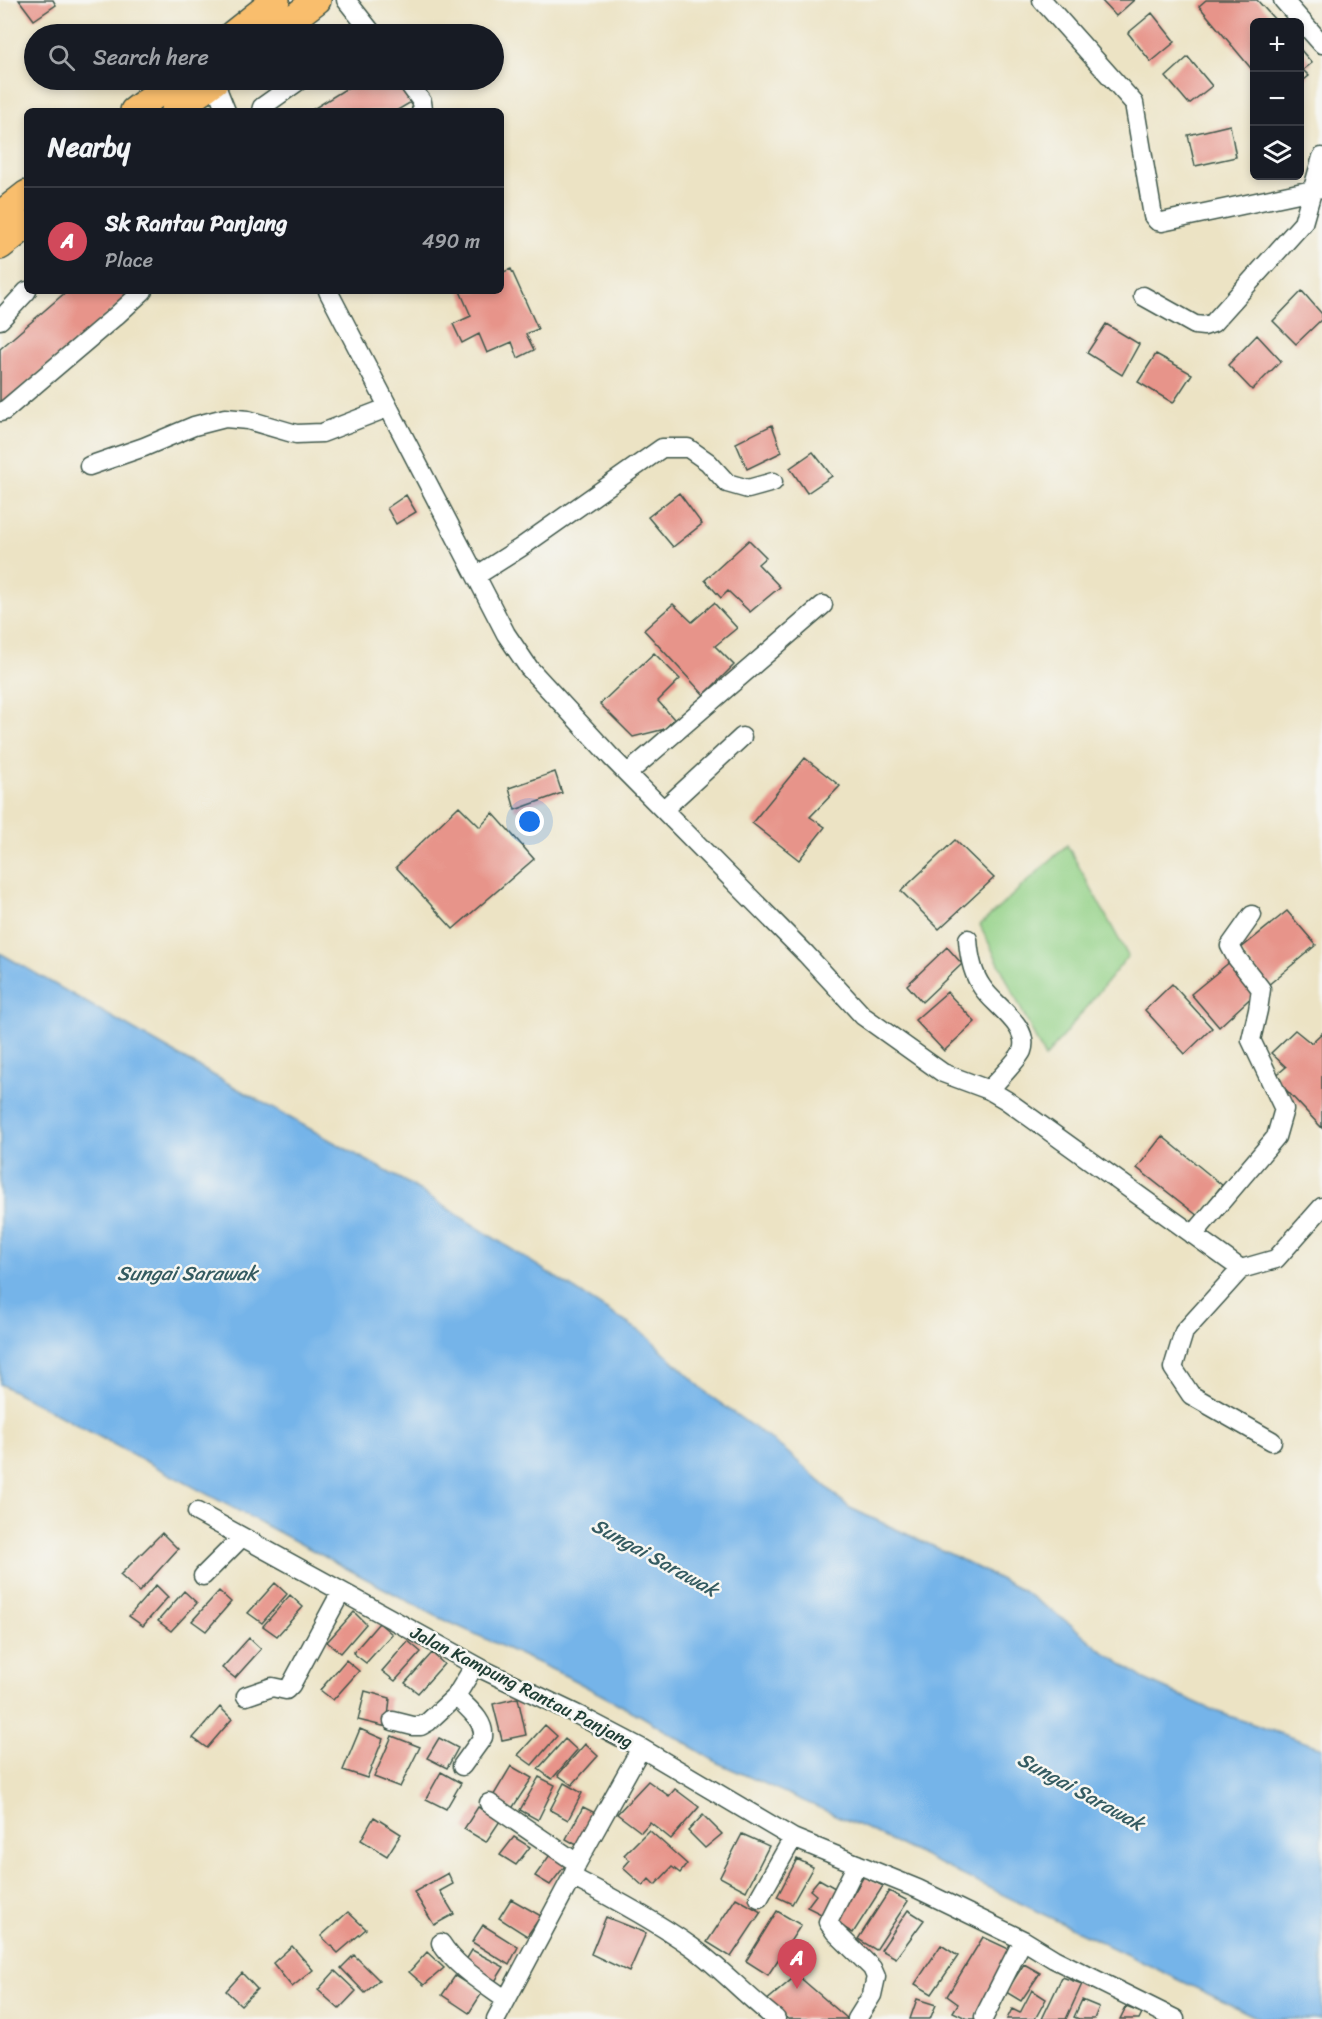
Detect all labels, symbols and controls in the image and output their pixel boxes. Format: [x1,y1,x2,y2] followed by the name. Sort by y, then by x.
[1250,18,1304,180] map controls
[1250,18,1304,72] button: +
[24,24,504,90] search box
[93,38,209,77] text: Search here
[45,41,78,74] icon: search
[1250,72,1304,126] button: −
[48,124,130,170] text: Nearby
[1250,126,1304,180] button: layers
[105,204,287,243] text: Sk Rantau Panjang
[61,224,74,259] text: A
[422,224,480,259] text: 490 m
[105,243,153,278] text: Place
[515,807,544,836] your location
[117,1256,259,1291] water label: Sungai Sarawak
[585,1508,727,1608] water label: Sungai Sarawak
[404,1616,639,1757] street label: Jalan Kampung Rantau Panjang
[1011,1742,1153,1842] water label: Sungai Sarawak
[778,1940,816,1989] pin: A

